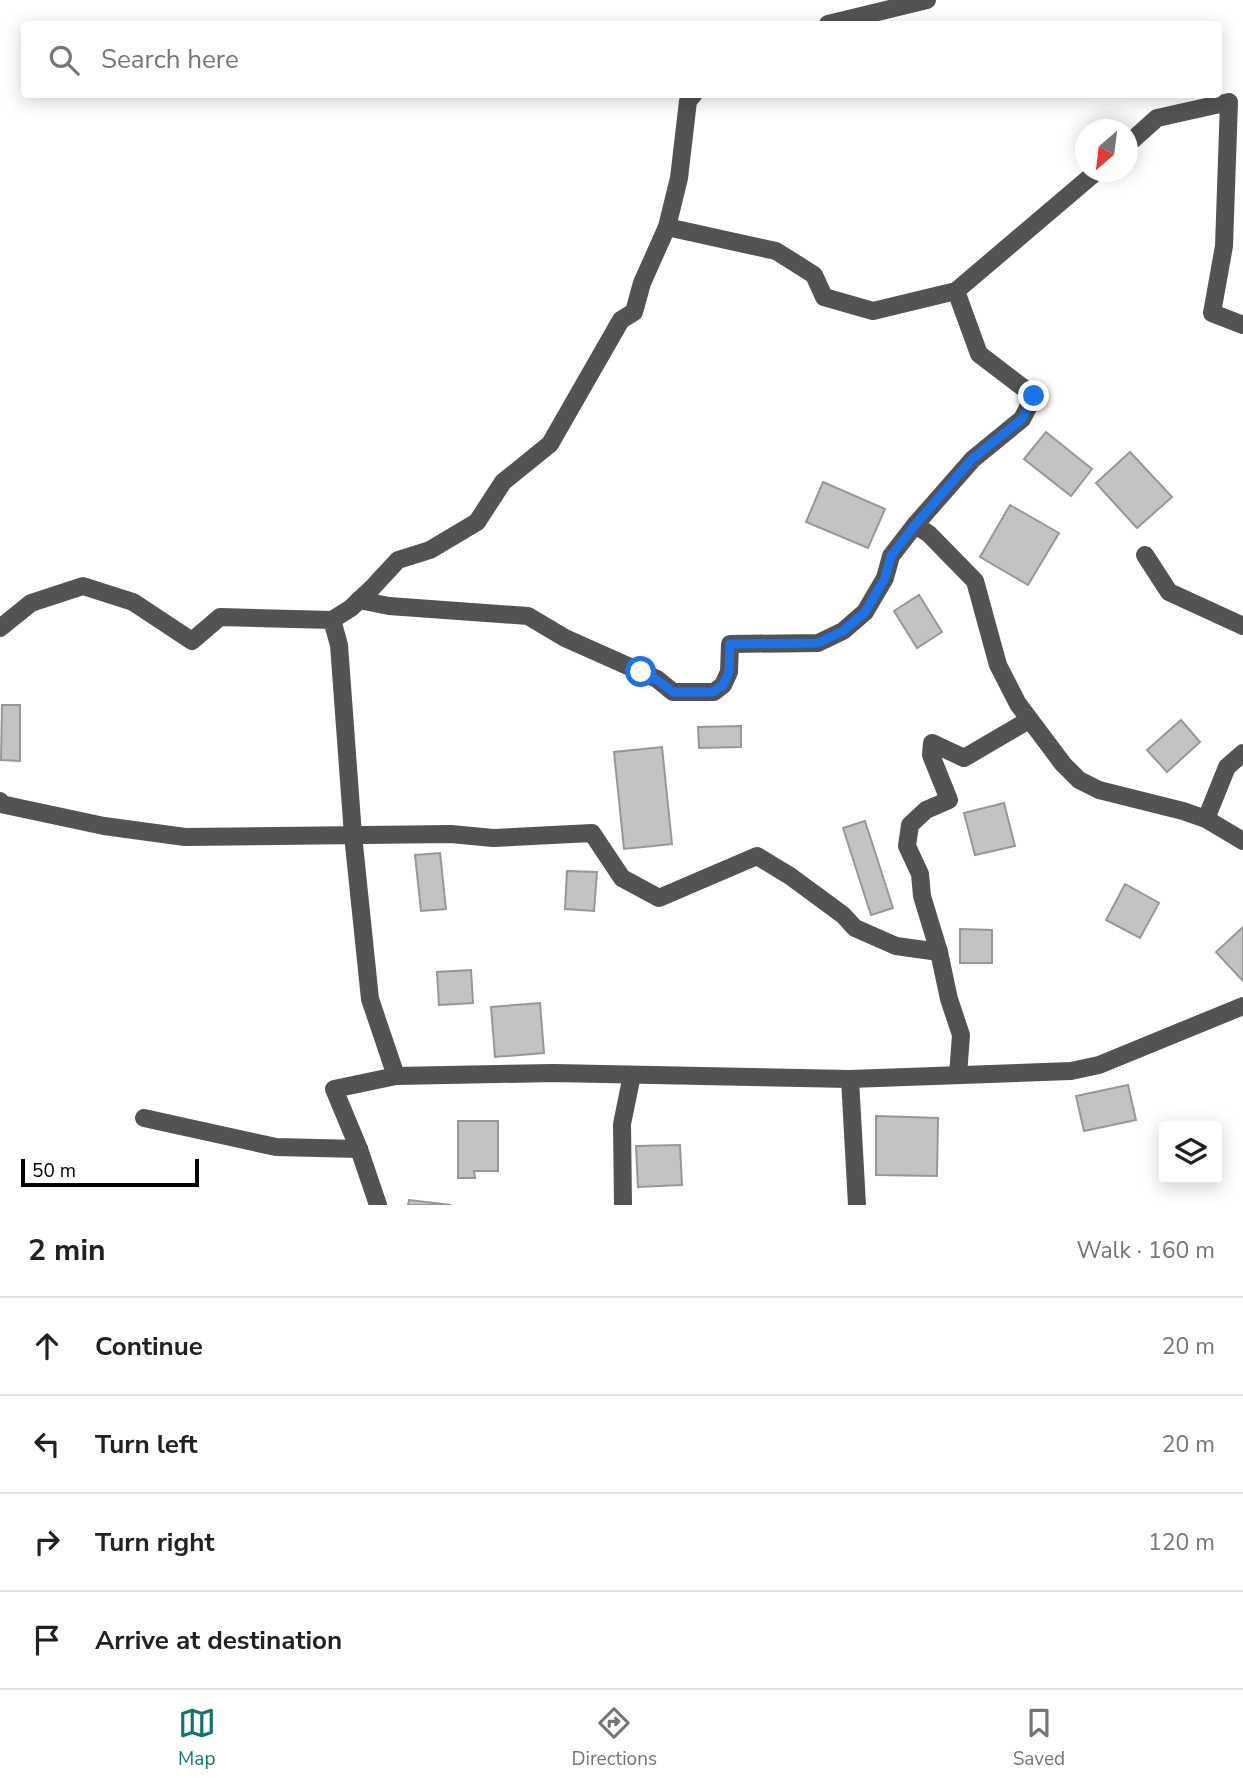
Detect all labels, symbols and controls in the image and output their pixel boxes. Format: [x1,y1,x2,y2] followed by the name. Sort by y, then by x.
[21,21,1222,98] search box
[45,41,83,79] icon: search
[101,42,239,77] text: Search here
[1075,119,1138,182] north arrow
[1018,380,1049,411] route end
[625,656,656,687] route start
[1159,1121,1222,1184] map controls
[1159,1121,1222,1184] button: layers
[21,1156,200,1188] scale bar
[32,1158,76,1184] text: 50 m
[28,1230,106,1271] text: 2 min
[1076,1235,1215,1266] text: Walk · 160 m
[28,1327,66,1365] icon: ahead
[95,1329,203,1364] text: Continue
[1162,1331,1215,1362] text: 20 m
[28,1425,66,1463] icon: left
[95,1427,198,1462] text: Turn left
[1162,1429,1215,1460] text: 20 m
[28,1523,66,1561] icon: right
[95,1525,214,1560] text: Turn right
[1148,1527,1215,1558] text: 120 m
[28,1621,66,1659] icon: arrive
[95,1623,342,1658] text: Arrive at destination
[178,1704,216,1772] tab: Map
[571,1704,657,1772] tab: Directions
[1013,1704,1065,1772] tab: Saved

